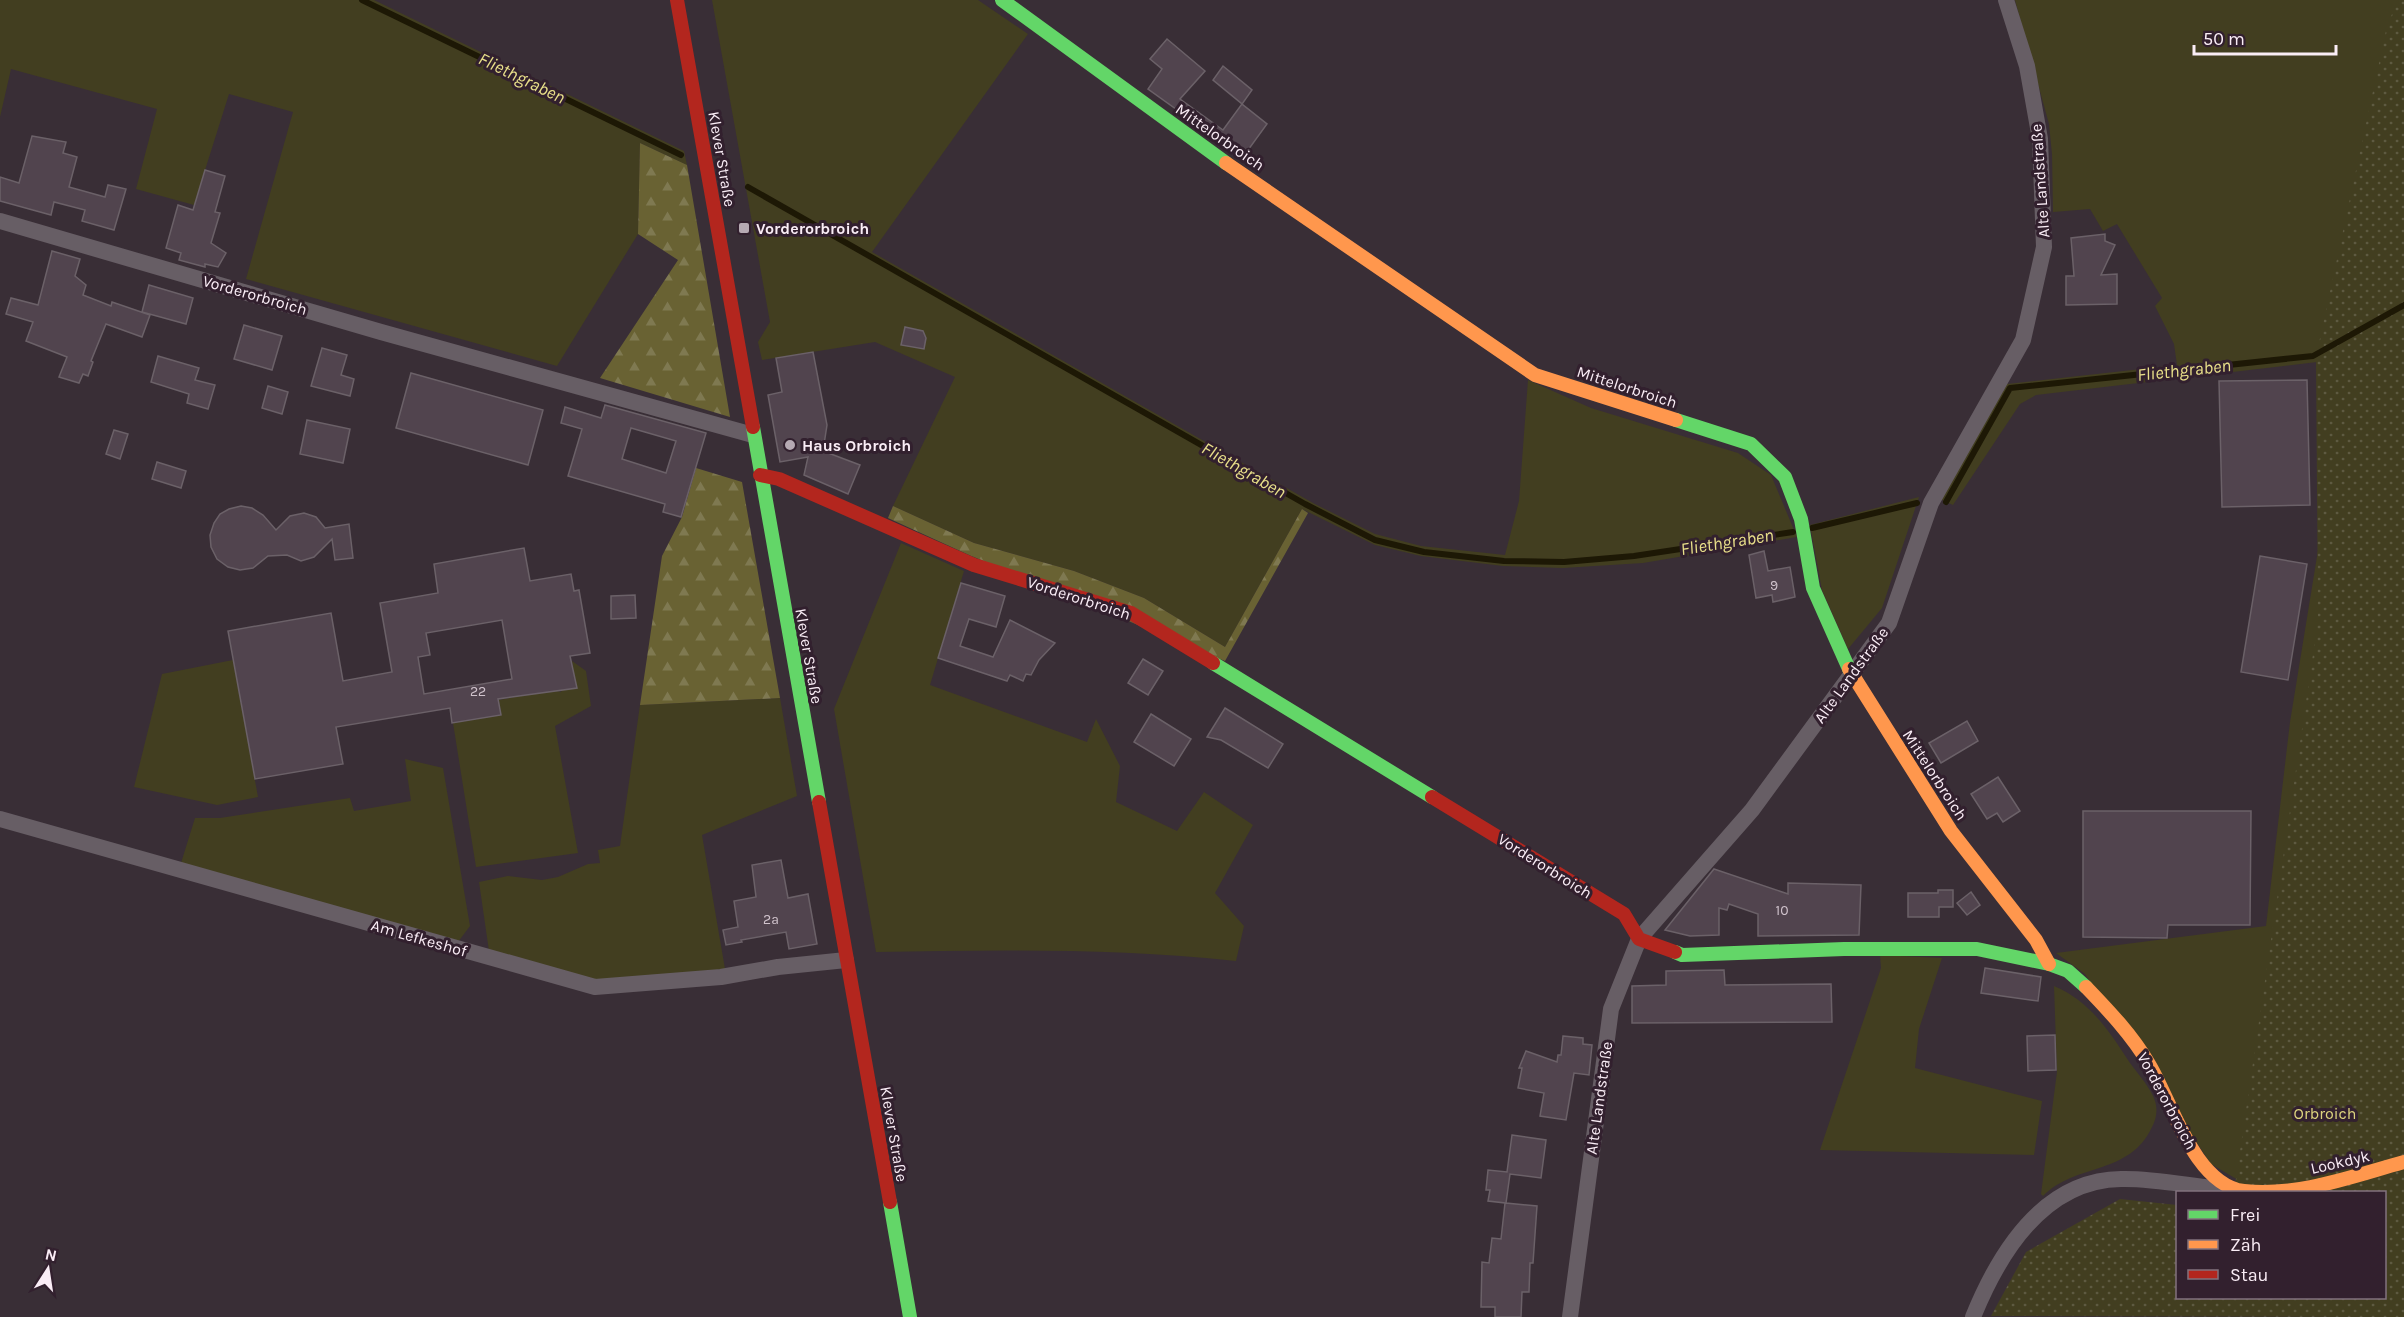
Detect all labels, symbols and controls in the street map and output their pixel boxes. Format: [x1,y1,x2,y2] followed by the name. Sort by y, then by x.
[2194,18,2336,56] scale bar
[2203,28,2245,50] text: 50 m
[475,47,569,109] water label: Fliethgraben
[1172,99,1268,175] street label: Mittelorbroich
[704,110,740,208] street label: Klever Straße
[2027,123,2053,239] street label: Alte Landstraße
[756,219,869,238] place label: Vorderorbroich
[737,221,751,235] marker: Vorderorbroich
[201,271,309,319] street label: Vorderorbroich
[2136,354,2232,386] water label: Fliethgraben
[1574,362,1680,412] street label: Mittelorbroich
[802,436,911,455] place label: Haus Orbroich
[1198,437,1290,503] water label: Fliethgraben
[783,438,797,452] marker: Haus Orbroich
[1679,524,1775,560] water label: Fliethgraben
[1025,572,1133,624] street label: Vorderorbroich
[1770,577,1778,594] house number: 9
[791,607,827,705] street label: Klever Straße
[1810,623,1892,727] street label: Alte Landstraße
[470,683,486,700] house number: 22
[1899,726,1971,824] street label: Mittelorbroich
[1494,829,1596,903] street label: Vorderorbroich
[1776,902,1788,919] house number: 10
[763,911,779,928] house number: 2a
[369,915,470,961] street label: Am Lefkeshof
[1582,1040,1616,1156] street label: Alte Landstraße
[2133,1049,2201,1153] street label: Vorderorbroich
[876,1085,912,1183] street label: Klever Straße
[2294,1104,2356,1123] park label: Orbroich
[2309,1146,2371,1178] street label: Lookdyk
[2176,1191,2386,1299] legend
[2230,1204,2261,1226] text: Frei
[2230,1234,2261,1256] text: Zäh
[18,1239,78,1299] north arrow
[43,1244,59,1265] text: N
[2230,1264,2268,1286] text: Stau

